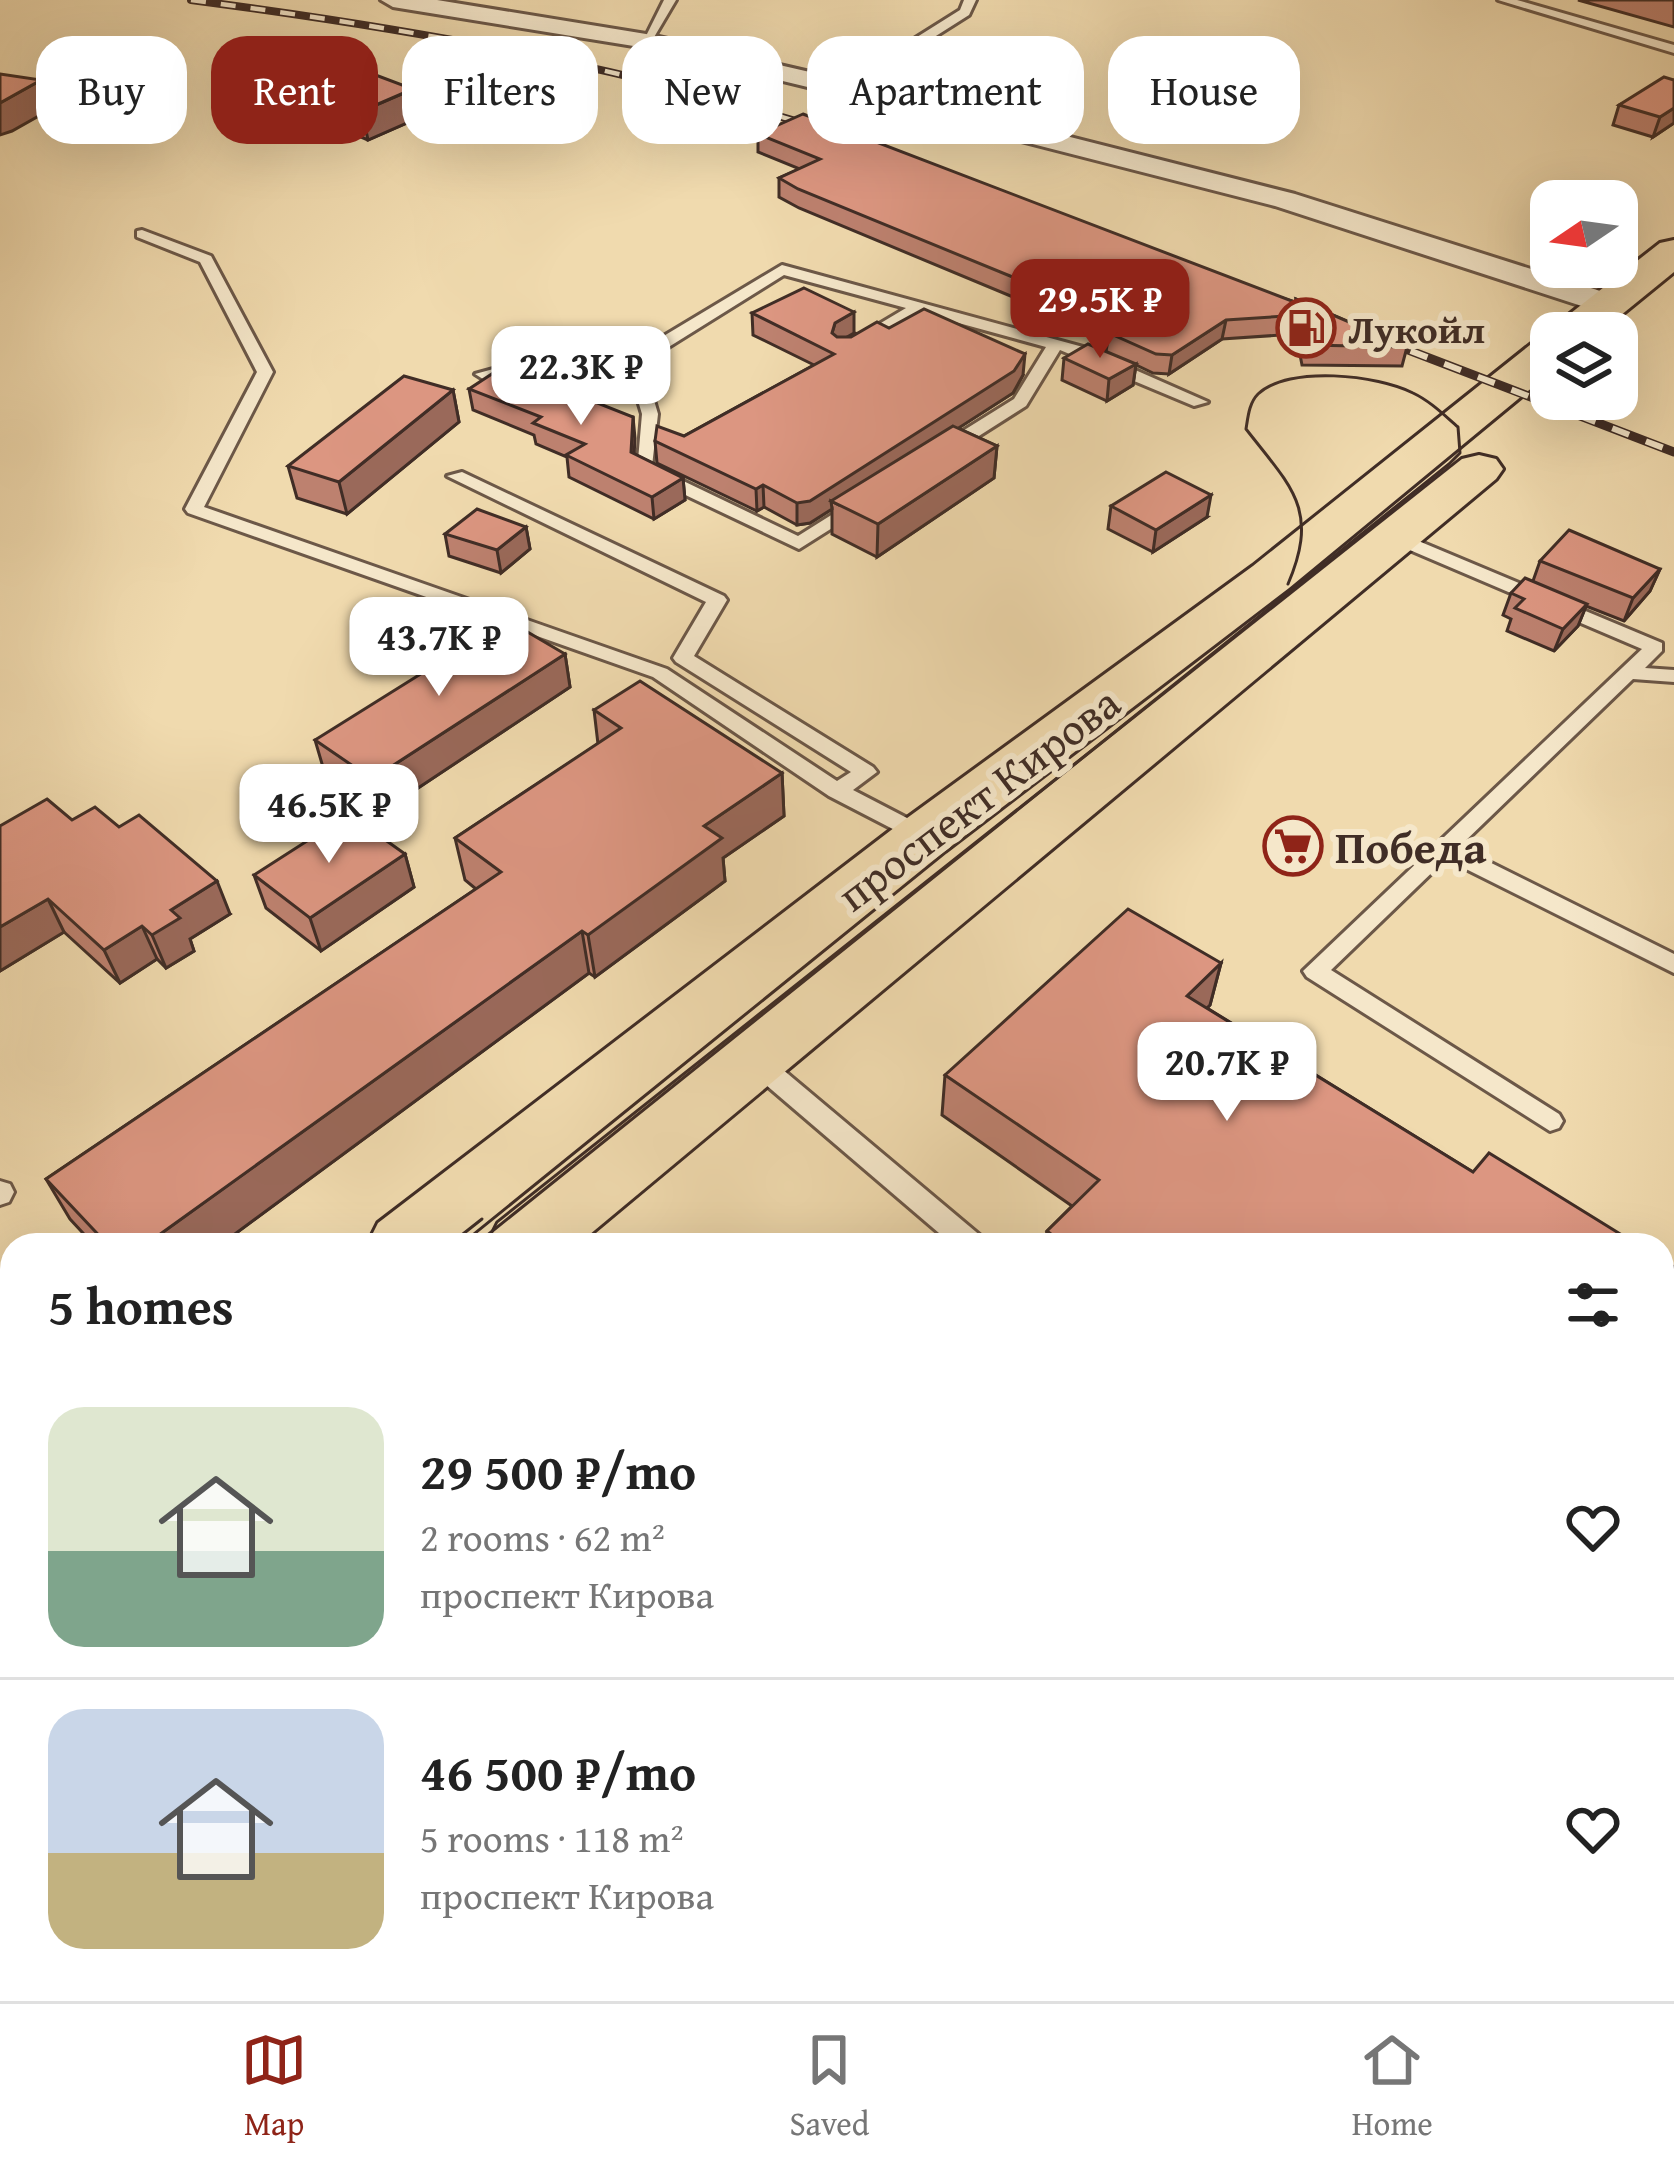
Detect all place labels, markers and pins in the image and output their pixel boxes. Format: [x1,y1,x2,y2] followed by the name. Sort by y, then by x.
[989,259,1211,361] pin: 29.5K ₽
[1275,297,1337,359] fuel station icon: Лукойл
[1348,300,1485,357] place label: Лукойл
[470,326,692,428] pin: 22.3K ₽
[328,597,550,699] pin: 43.7K ₽
[218,764,440,866] pin: 46.5K ₽
[1335,814,1486,879] place label: Победа
[1262,815,1324,877] supermarket icon: Победа
[1116,1022,1338,1124] pin: 20.7K ₽

